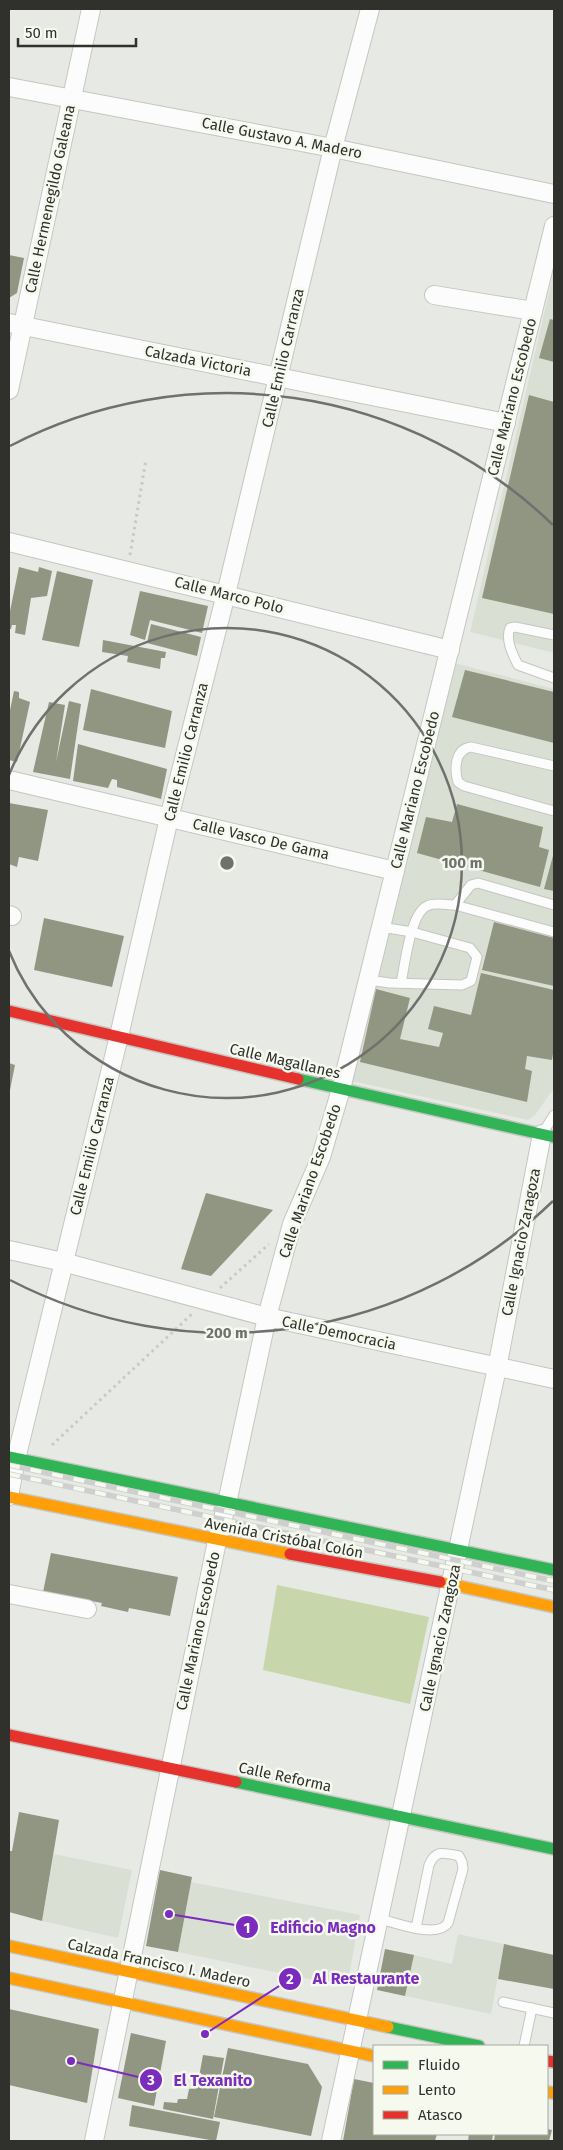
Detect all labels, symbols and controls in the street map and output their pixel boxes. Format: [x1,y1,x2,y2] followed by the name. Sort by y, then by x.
[18,15,135,47] scale bar
[25,24,58,42] text: 50 m
[21,103,79,295] street label: Calle Hermenegildo Galeana
[200,114,364,162] street label: Calle Gustavo A. Madero
[258,287,308,429] street label: Calle Emilio Carranza
[484,316,540,478] street label: Calle Mariano Escobedo
[143,342,253,380] street label: Calzada Victoria
[172,573,286,617] street label: Calle Marco Polo
[160,681,212,823] street label: Calle Emilio Carranza
[387,709,443,871] street label: Calle Mariano Escobedo
[191,814,331,864] street label: Calle Vasco De Gama
[218,854,236,872] centre of rings
[442,854,482,872] text: 100 m
[228,1039,342,1083] street label: Calle Magallanes
[66,1075,118,1217] street label: Calle Emilio Carranza
[275,1101,345,1261] street label: Calle Mariano Escobedo
[498,1167,544,1317] street label: Calle Ignacio Zaragoza
[280,1312,398,1354] street label: Calle Democracia
[206,1324,248,1342] text: 200 m
[203,1514,365,1562] street label: Avenida Cristóbal Colón
[172,1550,224,1712] street label: Calle Mariano Escobedo
[416,1563,464,1713] street label: Calle Ignacio Zaragoza
[237,1758,333,1796] street label: Calle Reforma
[235,1912,385,1943] callout: Edificio Magno
[270,1918,376,1937] text: Edificio Magno
[244,1919,250,1937] text: 1
[66,1935,252,1991] street label: Calzada Francisco I. Madero
[278,1963,429,1994] callout: Al Restaurante
[312,1969,419,1988] text: Al Restaurante
[286,1970,294,1988] text: 2
[373,2045,548,2135] legend
[418,2056,460,2074] text: Fluido
[139,2065,263,2096] callout: El Texanito
[146,2071,155,2089] text: 3
[174,2071,252,2090] text: El Texanito
[418,2081,456,2099] text: Lento
[418,2106,463,2124] text: Atasco

